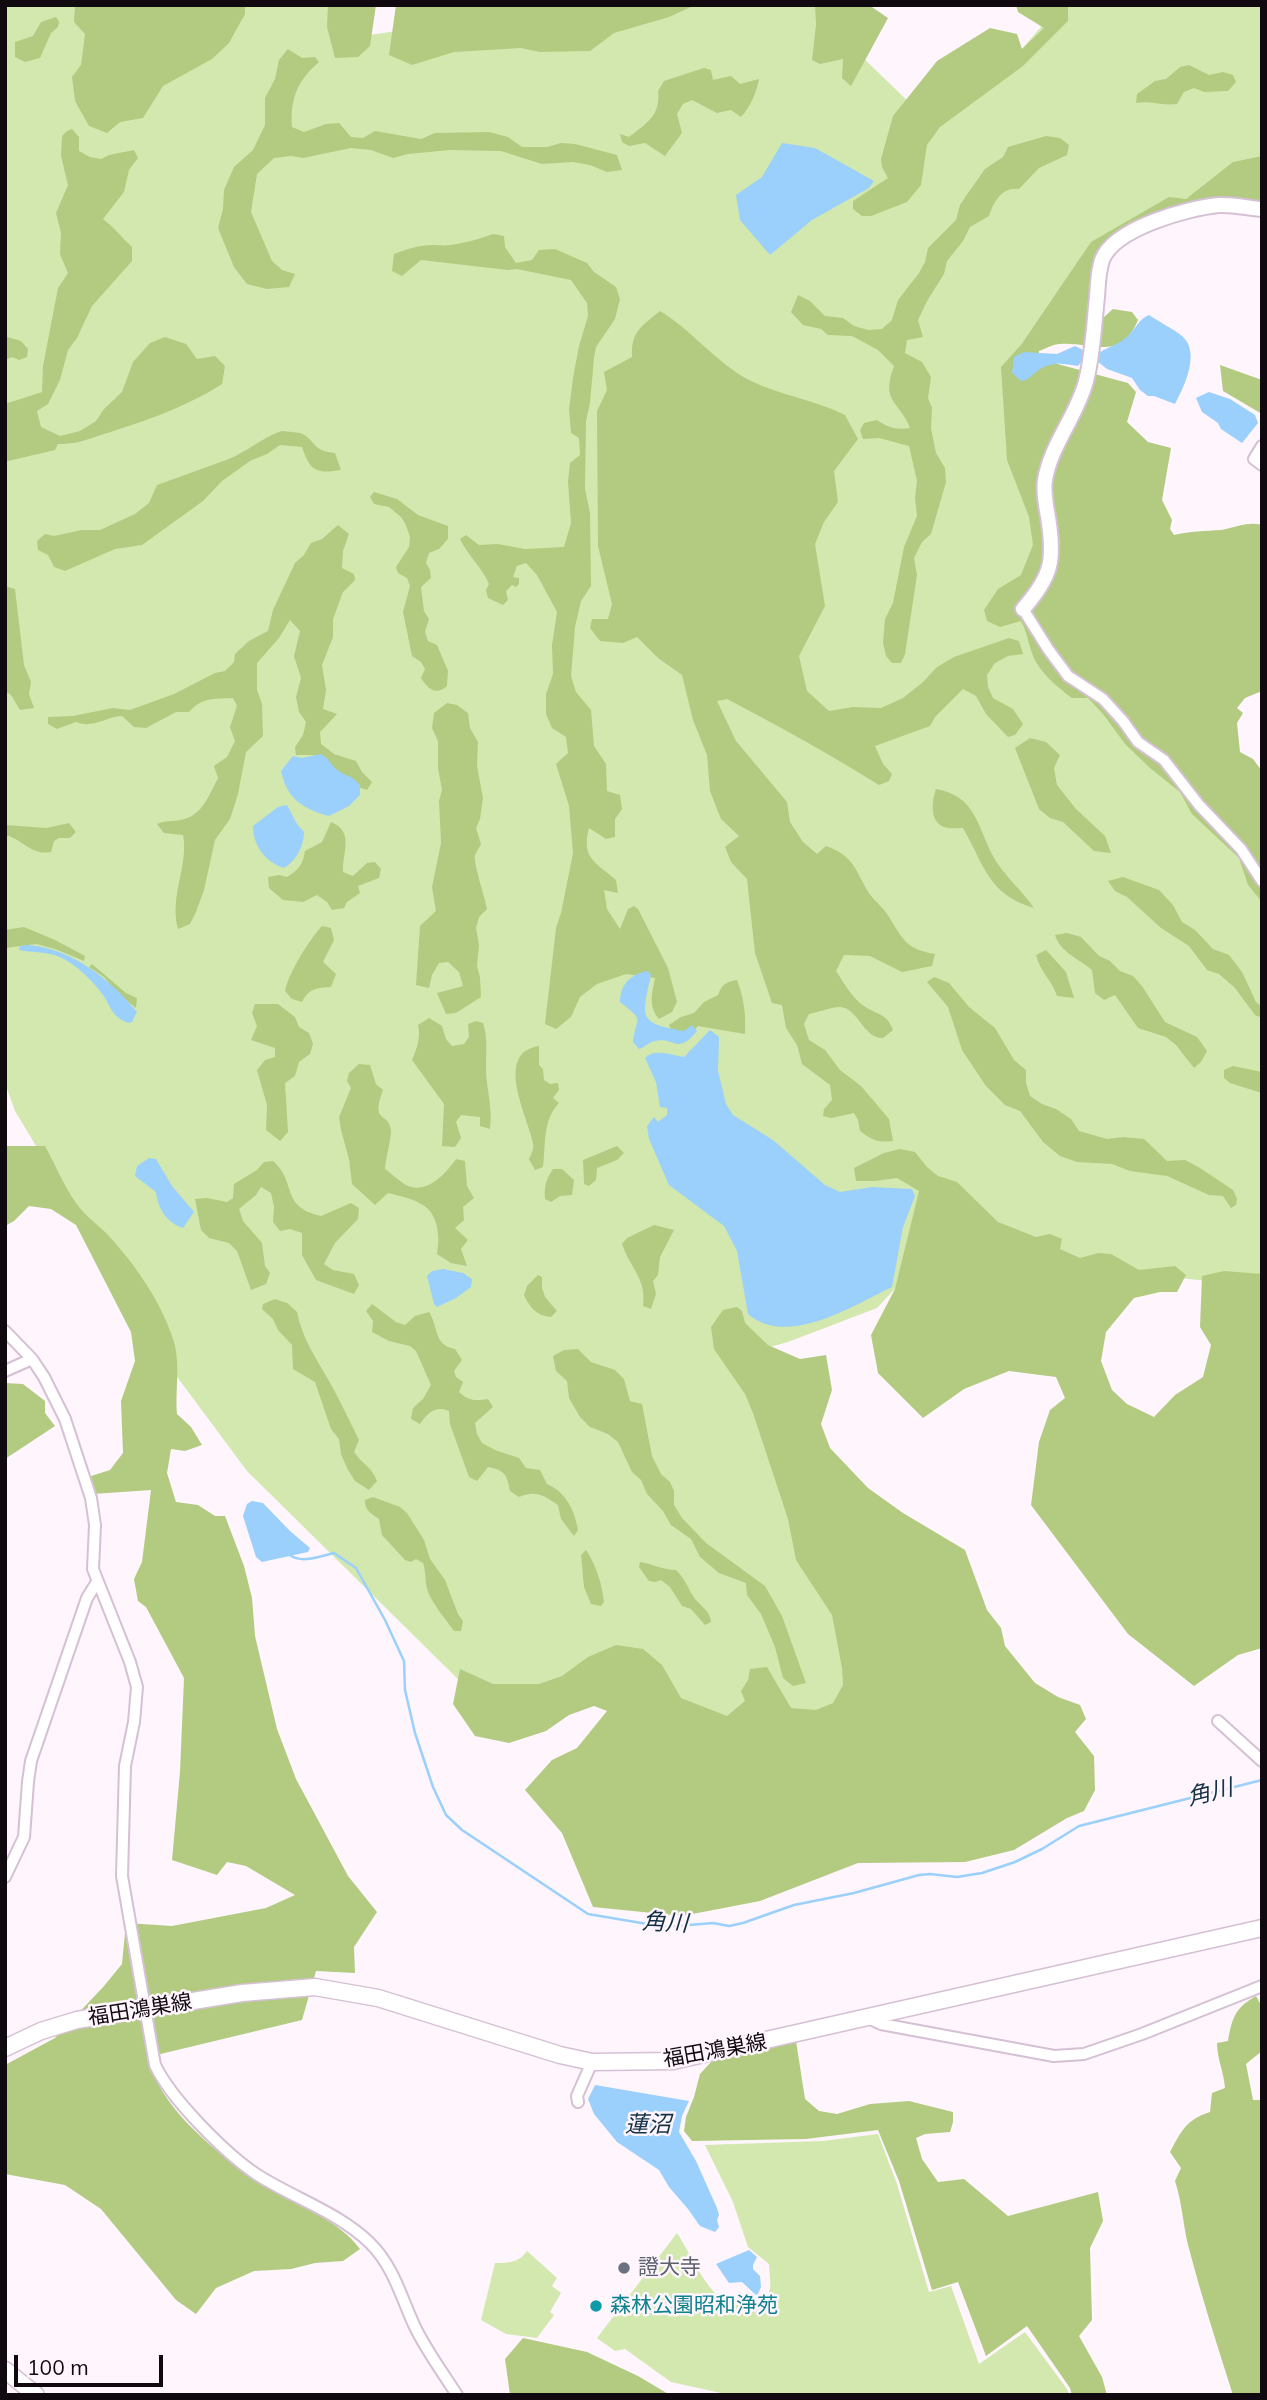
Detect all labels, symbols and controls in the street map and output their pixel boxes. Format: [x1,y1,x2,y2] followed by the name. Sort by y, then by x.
[1184,1774,1236,1812] water label: 角川
[641,1908,689,1938] water label: 角川
[86,1989,194,2031] street label: 福田鴻巣線
[661,2029,769,2073] street label: 福田鴻巣線
[625,2111,671,2139] water label: 蓮沼
[638,2255,701,2281] place label: 證大寺
[616,2260,632,2276] marker: 證大寺
[610,2293,778,2319] place label: 森林公園昭和浄苑
[588,2298,604,2314] marker: 森林公園昭和浄苑
[18,2340,166,2384] scale bar
[27,2354,89,2380] text: 100 m

